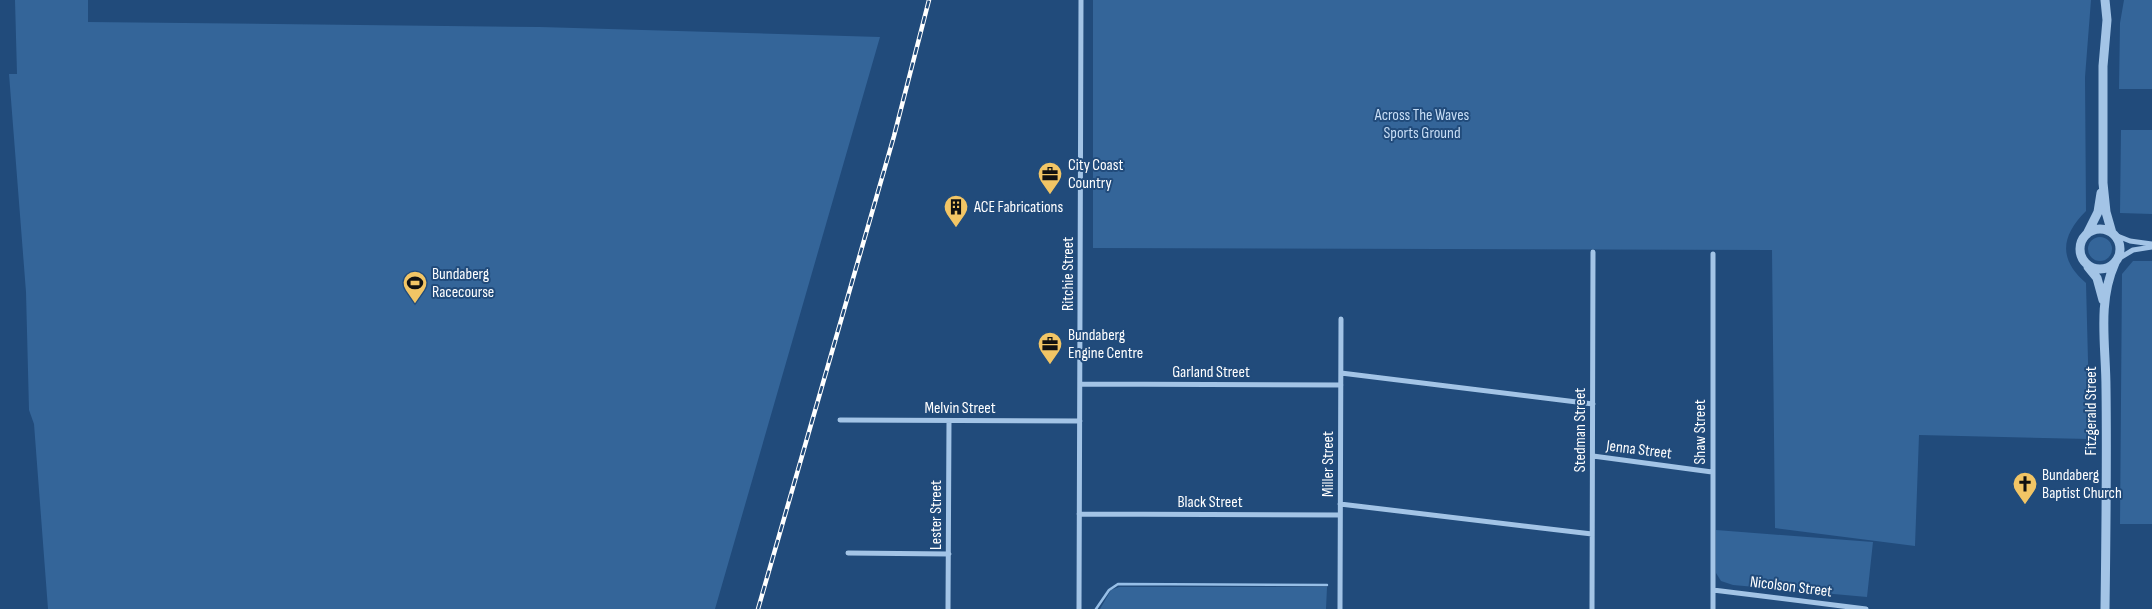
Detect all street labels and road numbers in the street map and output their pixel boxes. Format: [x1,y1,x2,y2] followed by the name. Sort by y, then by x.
[1059,237,1078,311] street label: Ritchie Street
[1172,363,1250,382] street label: Garland Street
[2082,366,2101,456] street label: Fitzgerald Street
[1571,388,1590,472] street label: Stedman Street
[924,399,996,418] street label: Melvin Street
[1691,399,1710,465] street label: Shaw Street
[1319,431,1338,497] street label: Miller Street
[1604,436,1673,463] street label: Jenna Street
[927,480,946,550] street label: Lester Street
[1177,493,1243,512] street label: Black Street
[1749,573,1833,601] street label: Nicolson Street

